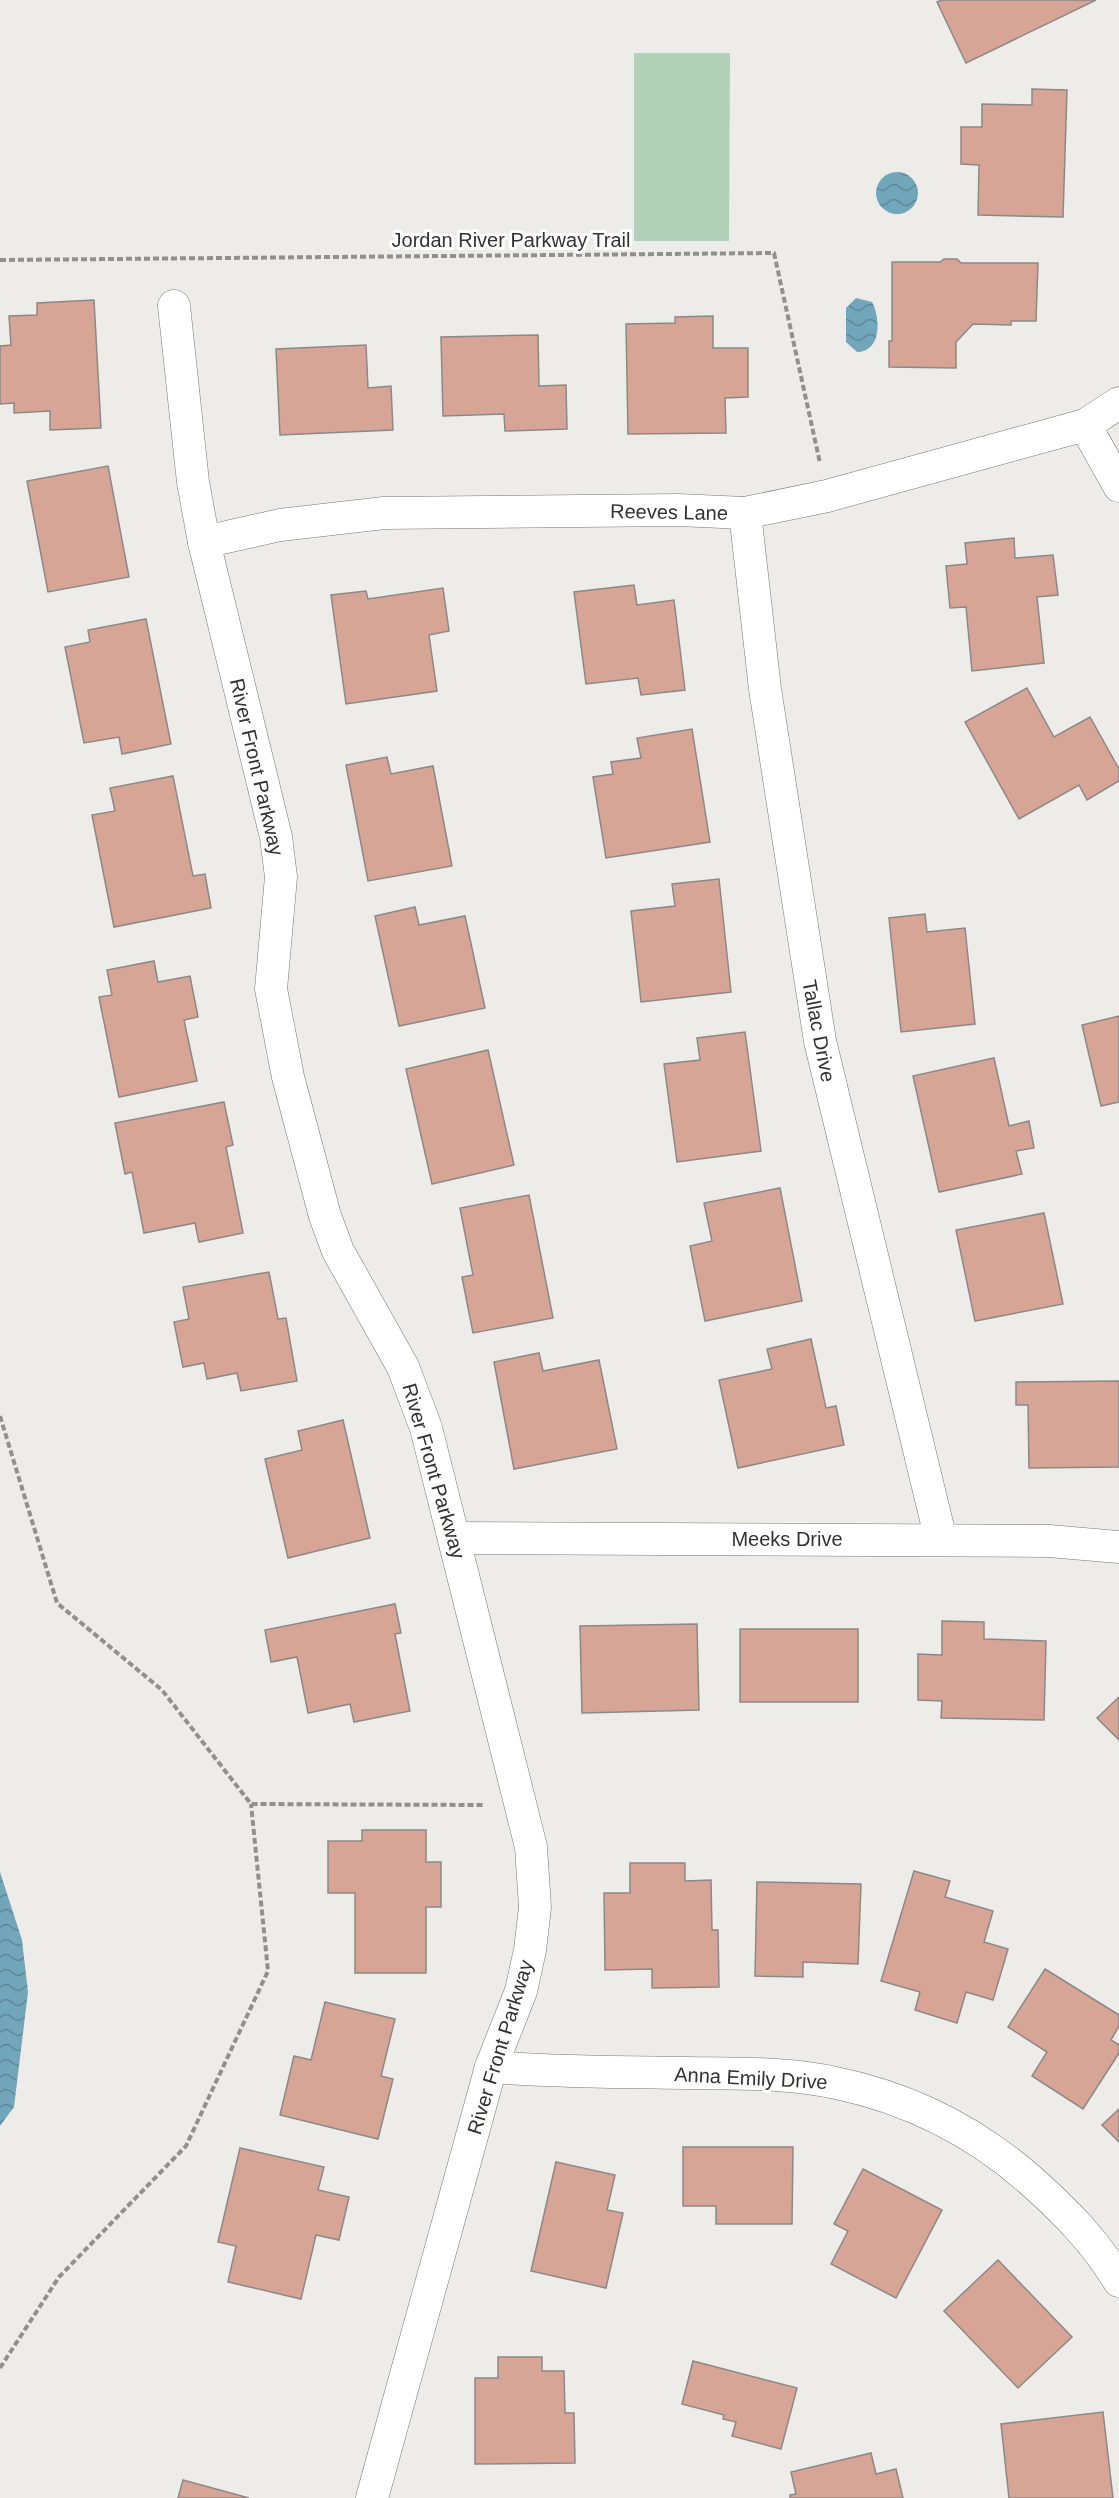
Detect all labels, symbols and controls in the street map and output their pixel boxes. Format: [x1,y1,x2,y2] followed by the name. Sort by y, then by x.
[392,229,630,251] street label: Jordan River Parkway Trail
[610,500,728,524] street label: Reeves Lane
[226,676,288,858] street label: River Front Parkway
[798,978,840,1084] street label: Tallac Drive
[398,1381,470,1561] street label: River Front Parkway
[731,1528,843,1550] street label: Meeks Drive
[463,1957,537,2137] street label: River Front Parkway
[674,2063,828,2093] street label: Anna Emily Drive

